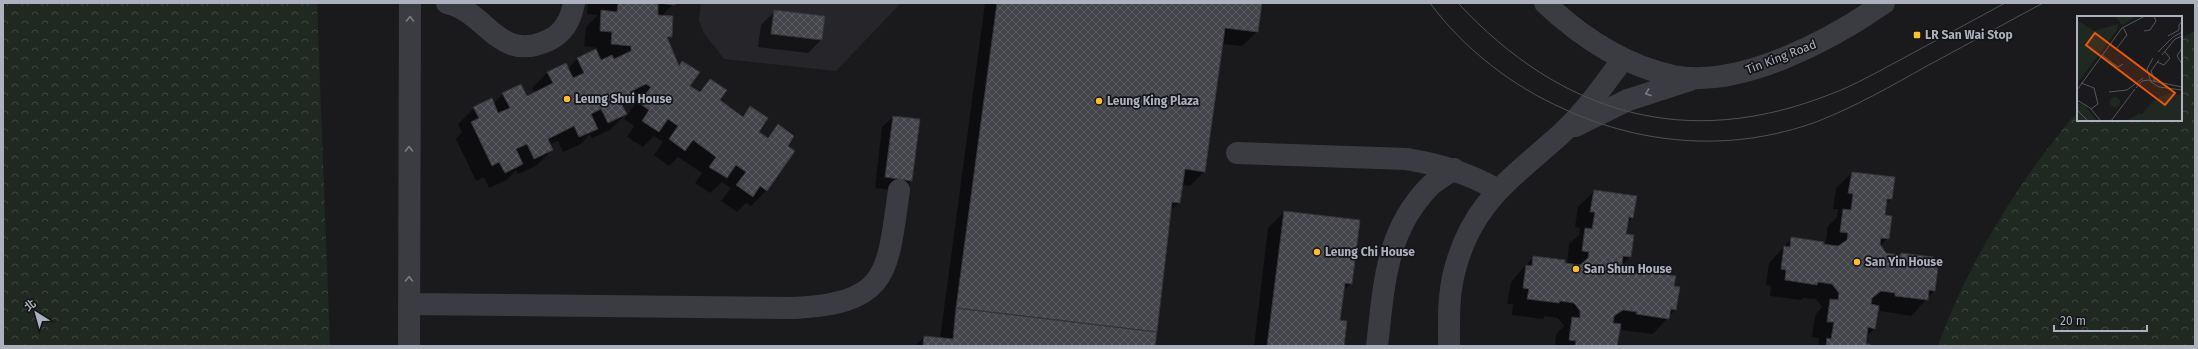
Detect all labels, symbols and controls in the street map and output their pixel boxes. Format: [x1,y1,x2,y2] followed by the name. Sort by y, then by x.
[406,16,414,22] one-way arrow
[2077,16,2182,121] inset map
[1925,28,2013,42] place label: LR San Wai Stop
[1912,30,1922,40] marker: LR San Wai Stop
[1744,37,1818,77] street label: Tin King Road
[1645,88,1652,96] one-way arrow
[575,92,672,106] place label: Leung Shui House
[562,94,572,104] marker: Leung Shui House
[1107,94,1200,108] place label: Leung King Plaza
[1094,96,1104,106] marker: Leung King Plaza
[405,146,413,152] one-way arrow
[1325,245,1415,259] place label: Leung Chi House
[1312,247,1322,257] marker: Leung Chi House
[1865,255,1943,269] place label: San Yin House
[1852,257,1862,267] marker: San Yin House
[1584,262,1672,276] place label: San Shun House
[1571,264,1581,274] marker: San Shun House
[405,276,413,282] one-way arrow
[16,293,56,333] north arrow
[22,297,39,314] text: 北
[2054,307,2147,333] scale bar
[2060,314,2086,328] text: 20 m

